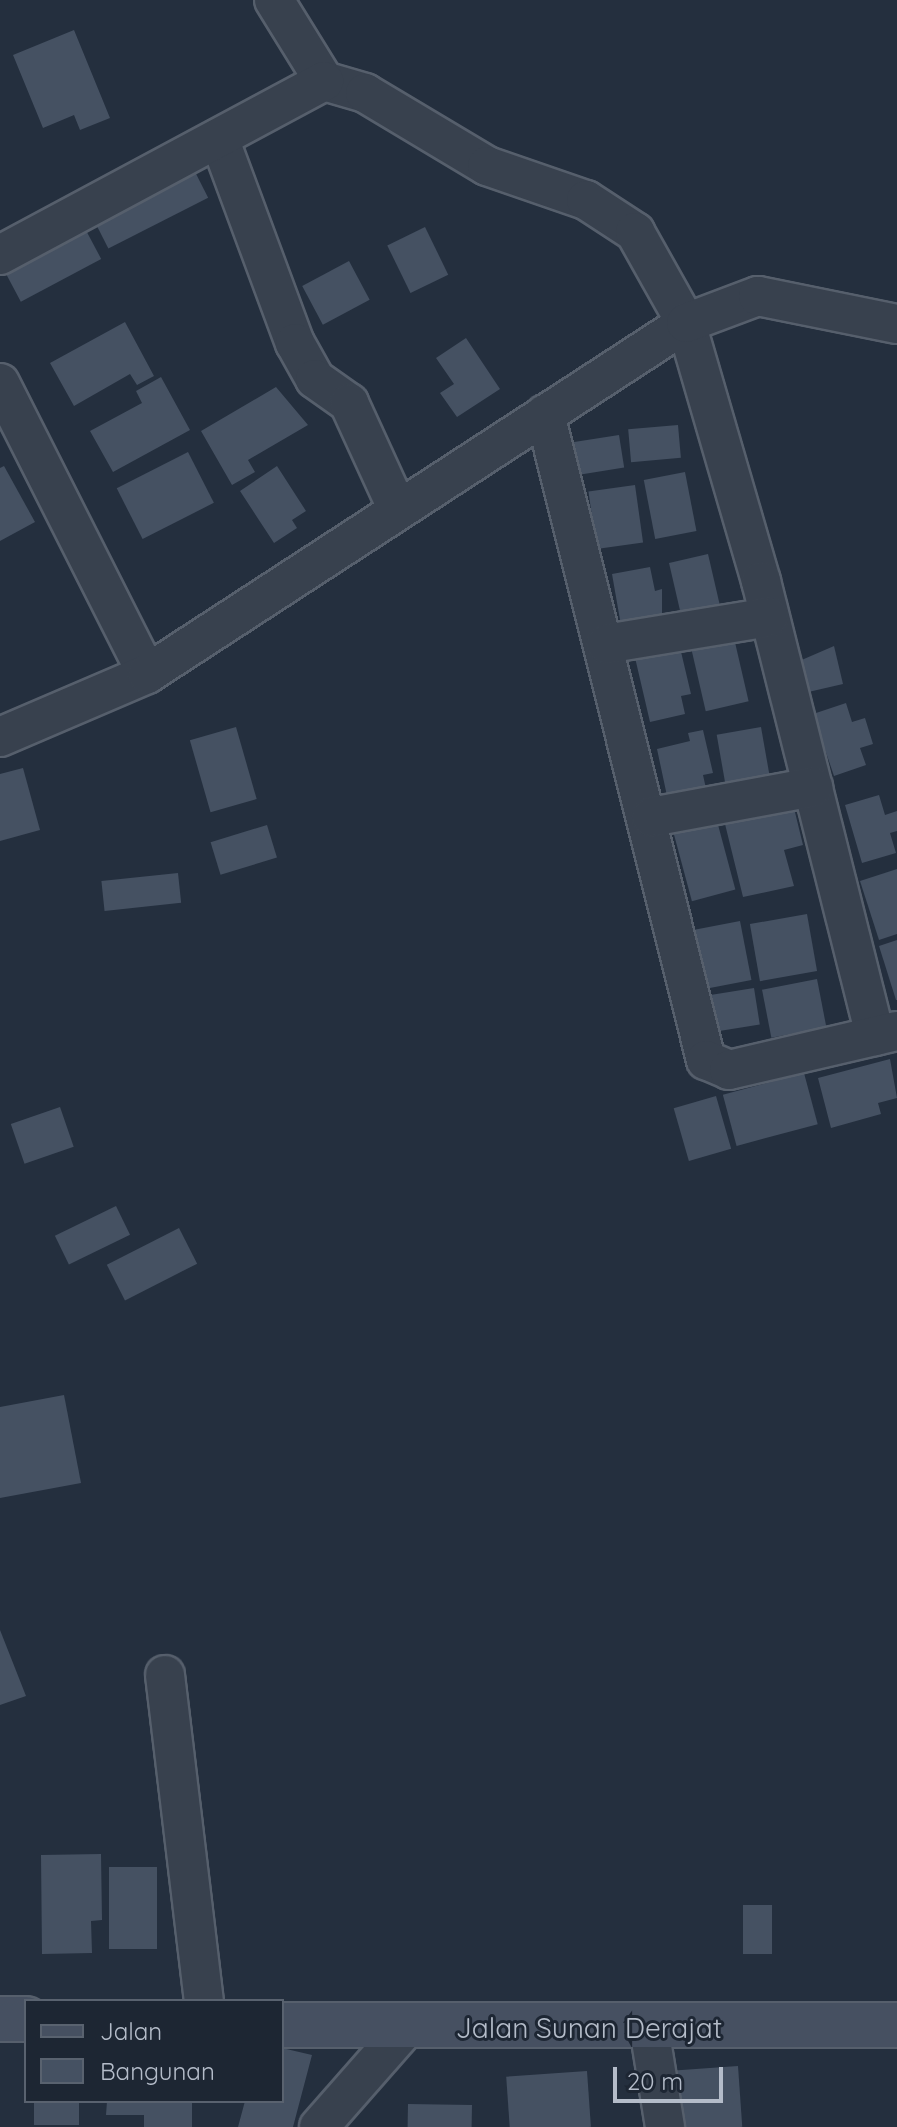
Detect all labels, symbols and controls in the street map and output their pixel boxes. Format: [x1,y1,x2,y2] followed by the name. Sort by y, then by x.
[24,1999,284,2103] legend
[456,2011,722,2045] street label: Jalan Sunan Derajat
[100,2016,162,2046] text: Jalan
[617,2051,727,2101] scale bar
[100,2056,215,2086] text: Bangunan
[627,2066,683,2096] text: 20 m

